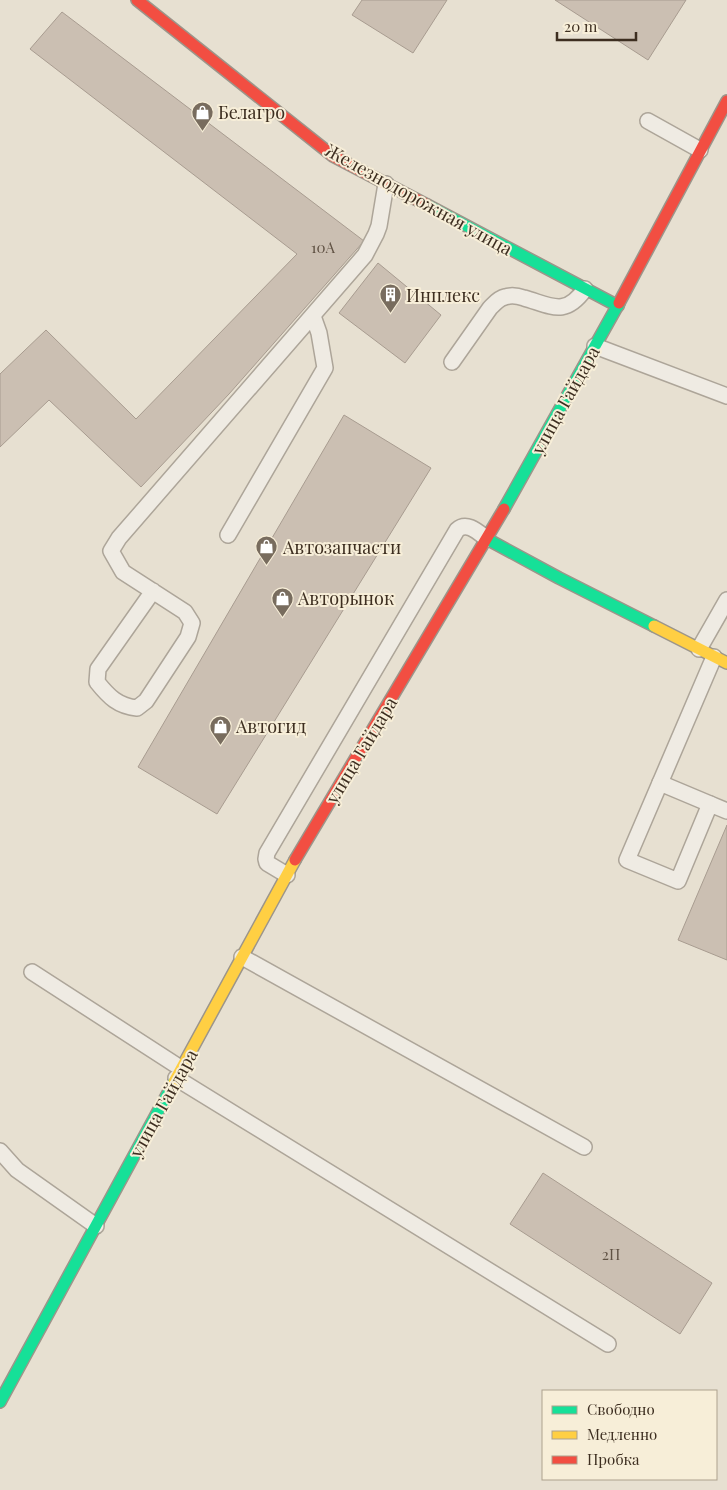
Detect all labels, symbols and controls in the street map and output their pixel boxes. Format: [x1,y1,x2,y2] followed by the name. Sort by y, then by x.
[557,10,636,42] scale bar
[564,16,598,36] text: 20 m
[190,100,214,131] shop icon: Белагро
[218,100,285,124] place label: Белагро
[321,138,517,260] street label: Железнодорожная улица
[311,237,336,257] house number: 10А
[378,283,402,314] building icon: Инплекс
[406,283,480,307] place label: Инплекс
[525,342,605,459] street label: улица Гайдара
[255,535,279,566] shop icon: Автозапчасти
[282,535,401,559] place label: Автозапчасти
[270,586,294,617] shop icon: Авторынок
[297,586,394,610] place label: Авторынок
[319,692,402,809] street label: улица Гайдара
[208,714,232,745] shop icon: Автогид
[235,714,307,738] place label: Автогид
[123,1045,203,1162] street label: улица Гайдара
[602,1244,620,1264] house number: 2П
[542,1390,717,1480] legend
[587,1399,655,1419] text: Свободно
[587,1424,657,1444] text: Медленно
[587,1449,640,1469] text: Пробка

